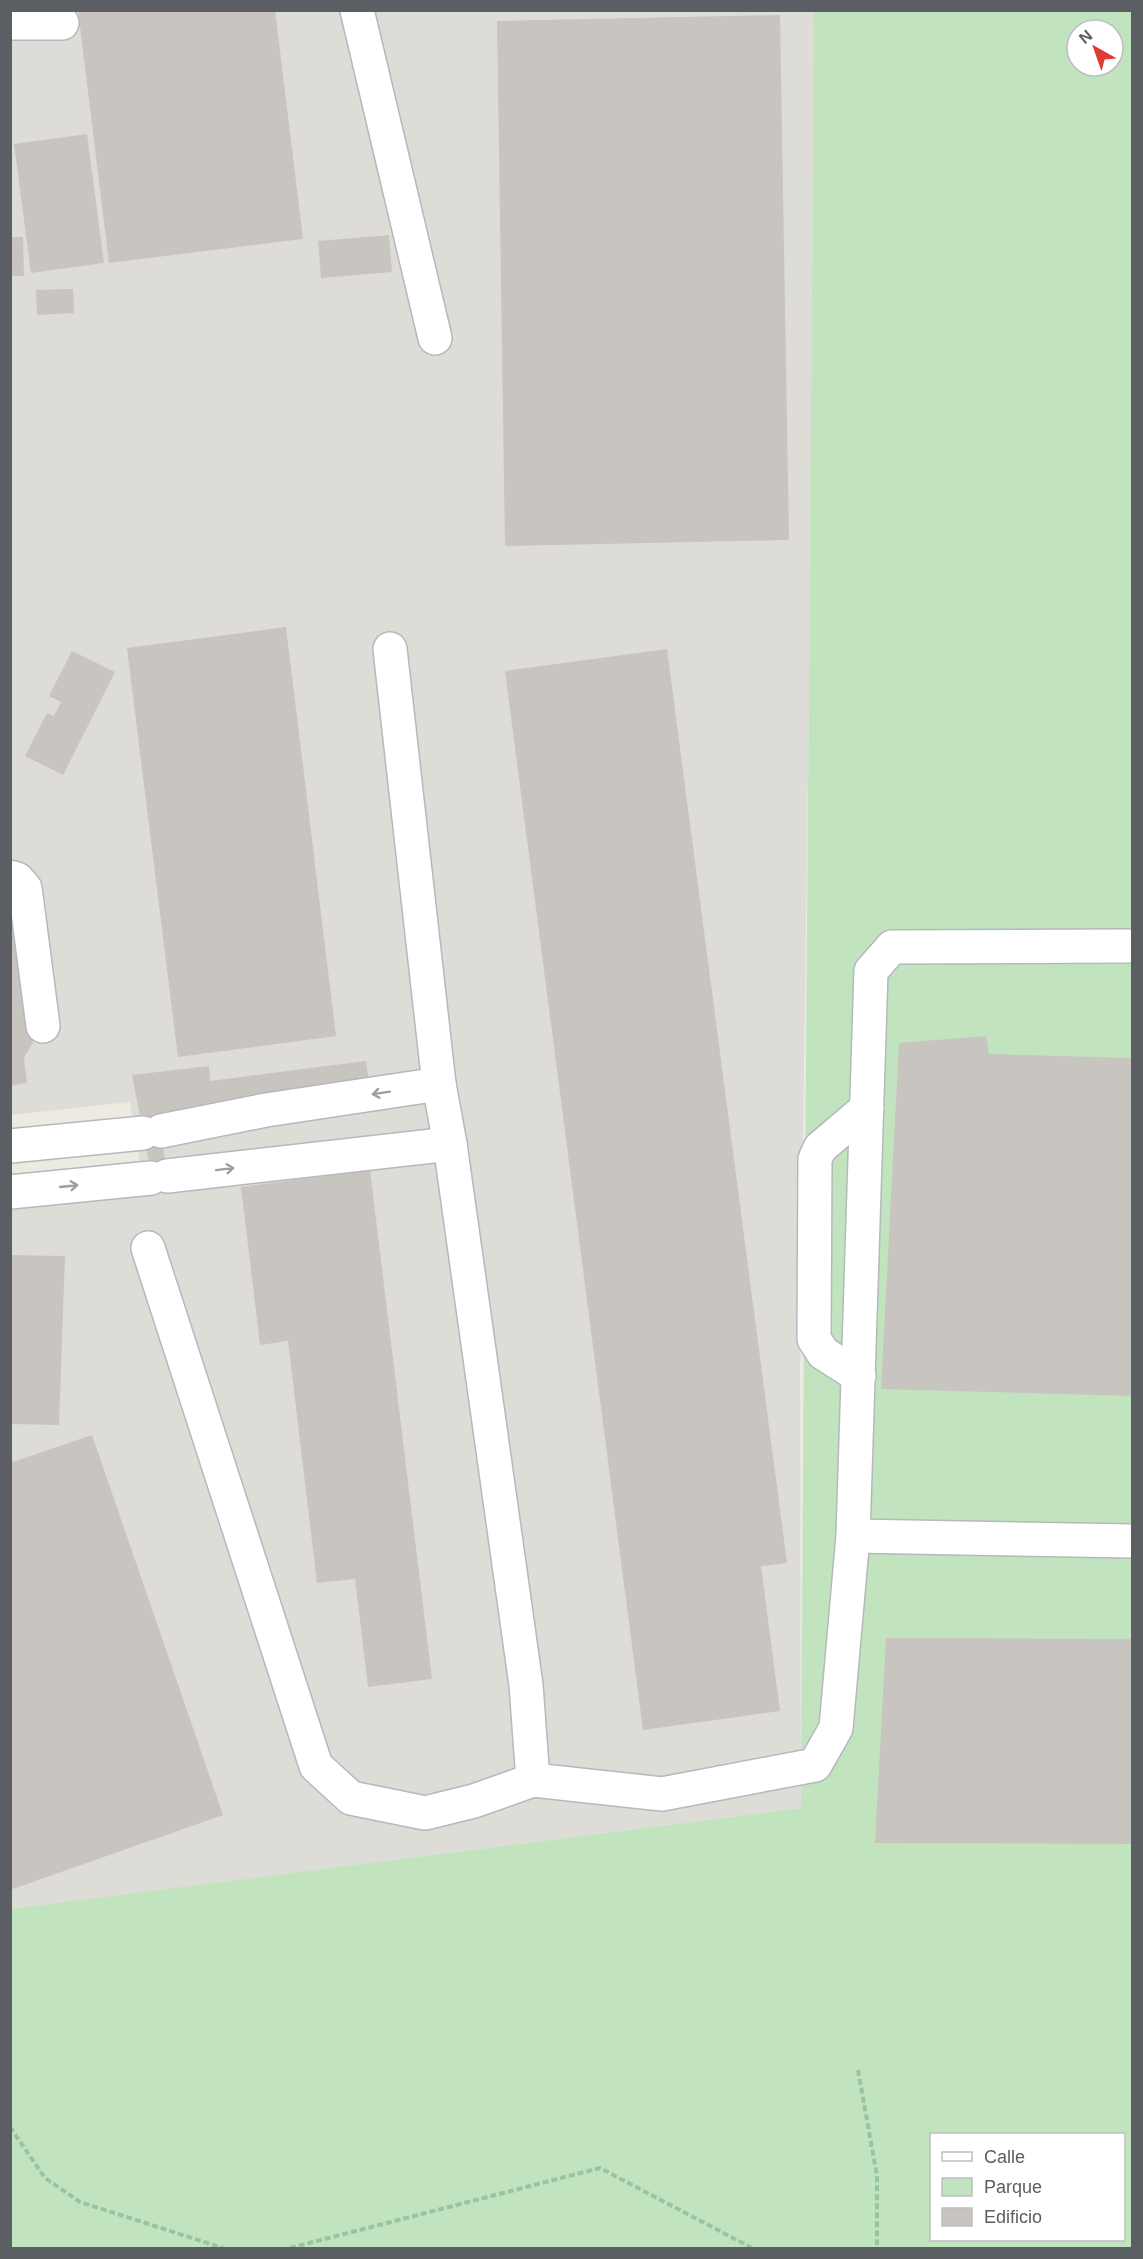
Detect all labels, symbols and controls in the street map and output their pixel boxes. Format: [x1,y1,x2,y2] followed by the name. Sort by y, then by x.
[1065,18,1125,78] north arrow
[1076,27,1096,47] text: N
[372,1087,392,1098] one-way arrow
[215,1163,234,1174] one-way arrow
[58,1180,78,1191] one-way arrow
[930,2133,1125,2241] legend
[984,2147,1025,2167] text: Calle
[984,2177,1042,2197] text: Parque
[984,2207,1042,2227] text: Edificio

